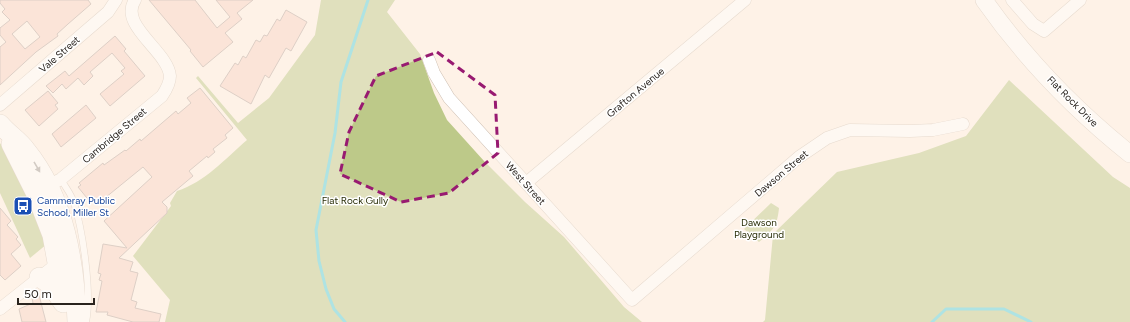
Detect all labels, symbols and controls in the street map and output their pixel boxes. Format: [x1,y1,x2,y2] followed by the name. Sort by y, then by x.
[36,33,83,76] street label: Vale Street
[604,64,667,120] street label: Grafton Avenue
[1044,73,1101,130] street label: Flat Rock Drive
[79,105,149,166] street label: Cambridge Street
[752,147,811,200] street label: Dawson Street
[503,159,549,208] street label: West Street
[34,161,41,173] one-way arrow
[37,194,116,219] place label: Cammeray Public School, Miller St
[322,194,389,207] park label: Flat Rock Gully
[12,195,34,217] bus stop icon: Cammeray Public School, Miller St
[734,216,784,241] park label: Dawson Playground
[18,280,94,306] scale bar
[24,287,52,301] text: 50 m

